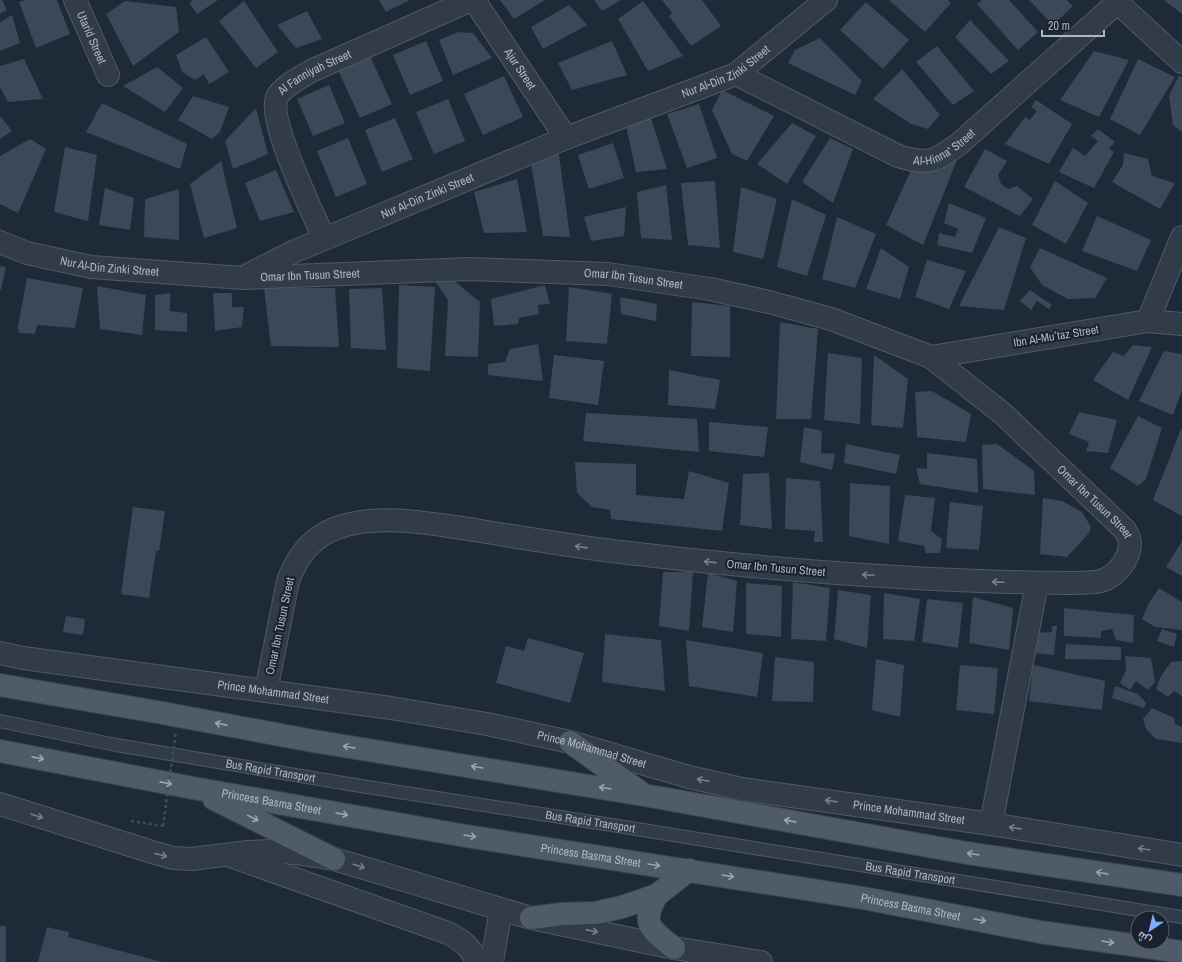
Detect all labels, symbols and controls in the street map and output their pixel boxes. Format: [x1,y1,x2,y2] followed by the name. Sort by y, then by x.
[73,9,110,67] street label: Utarid Street
[1042,12,1104,38] scale bar
[1048,18,1070,34] text: 20 m
[679,41,773,102] street label: Nur Al-Din Zinki Street
[500,44,540,93] street label: Ajur Street
[273,46,354,99] street label: Al Fanniyah Street
[911,125,979,169] street label: Al-Hinna' Street
[378,169,476,222] street label: Nur Al-Din Zinki Street
[59,253,160,280] street label: Nur Al-Din Zinki Street
[260,265,360,285] street label: Omar Ibn Tusun Street
[584,265,684,293] street label: Omar Ibn Tusun Street
[1012,321,1100,351] street label: Ibn Al-Muʻtaz Street
[1054,462,1136,541] street label: Omar Ibn Tusun Street
[575,543,588,550] one-way arrow
[726,556,826,580] street label: Omar Ibn Tusun Street
[704,558,717,566] one-way arrow
[862,572,875,579] one-way arrow
[262,576,298,676] street label: Omar Ibn Tusun Street
[992,578,1005,585] one-way arrow
[216,676,330,708] street label: Prince Mohammad Street
[215,719,228,727] one-way arrow
[536,727,648,772] street label: Prince Mohammad Street
[343,742,356,750] one-way arrow
[31,755,44,763] one-way arrow
[224,755,317,786] street label: Bus Rapid Transport
[471,763,484,771] one-way arrow
[697,776,710,784] one-way arrow
[159,779,172,787] one-way arrow
[599,784,612,792] one-way arrow
[220,785,323,818] street label: Princess Basma Street
[852,797,966,828] street label: Prince Mohammad Street
[825,798,838,805] one-way arrow
[544,807,637,837] street label: Bus Rapid Transport
[335,810,348,818] one-way arrow
[31,813,43,821] one-way arrow
[247,815,259,822] one-way arrow
[784,817,797,825] one-way arrow
[1009,824,1022,832] one-way arrow
[463,833,476,841] one-way arrow
[540,840,642,871] street label: Princess Basma Street
[1137,845,1150,853] one-way arrow
[967,850,980,858] one-way arrow
[154,851,167,859] one-way arrow
[864,858,956,888] street label: Bus Rapid Transport
[647,861,660,869] one-way arrow
[352,863,365,870] one-way arrow
[1096,869,1109,877] one-way arrow
[721,872,734,880] one-way arrow
[860,890,962,925] street label: Princess Basma Street
[1130,910,1170,950] north arrow
[973,917,986,925] one-way arrow
[585,927,598,935] one-way arrow
[1134,928,1154,948] text: ش
[1101,938,1114,946] one-way arrow

